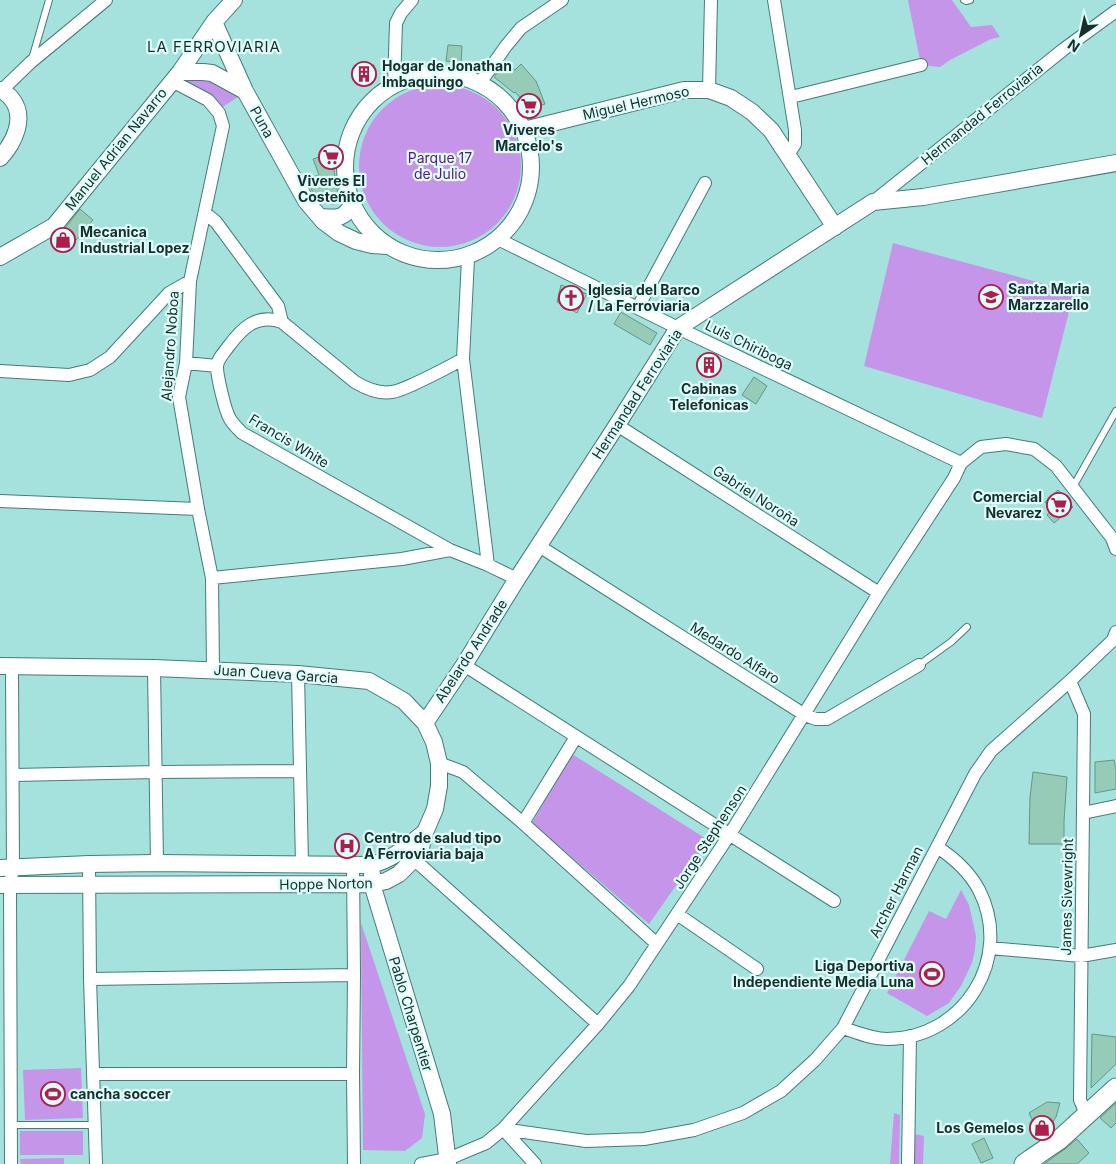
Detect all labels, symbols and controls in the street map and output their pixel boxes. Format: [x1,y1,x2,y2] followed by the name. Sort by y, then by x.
[1056,10,1106,60] north arrow
[1064,36,1083,56] text: N
[147,37,281,56] district label: LA FERROVIARIA
[382,57,512,90] place label: Hogar de Jonathan Imbaquingo
[917,59,1046,168] street label: Hermandad Ferroviaria
[351,61,377,87] building icon: Hogar de Jonathan Imbaquingo
[581,82,691,123] street label: Miguel Hermoso
[61,84,170,213] street label: Manuel Adrian Navarro
[516,93,542,119] supermarket icon: Viveres Marcelo's
[247,103,278,140] street label: Puna
[495,121,563,154] place label: Viveres Marcelo's
[318,144,344,170] supermarket icon: Viveres El Costeñito
[408,149,472,182] park label: Parque 17 de Julio
[297,172,365,205] place label: Viveres El Costeñito
[80,223,189,256] place label: Mecanica Industrial Lopez
[50,227,76,253] shop icon: Mecanica Industrial Lopez
[1008,280,1090,313] place label: Santa Maria Marzzarello
[588,281,700,314] place label: Iglesia del Barco / La Ferroviaria
[978,284,1004,310] school or university icon: Santa Maria Marzzarello
[558,285,584,311] church icon: Iglesia del Barco / La Ferroviaria
[157,290,182,402] street label: Alejandro Noboa
[703,316,796,373] street label: Luis Chiriboga
[588,325,685,462] street label: Hermandad Ferroviaria
[696,352,722,378] building icon: Cabinas Telefonicas
[669,380,749,413] place label: Cabinas Telefonicas
[246,410,332,471] street label: Francis White
[710,461,803,530] street label: Gabriel Noroña
[973,488,1042,521] place label: Comercial Nevarez
[1046,492,1072,518] supermarket icon: Comercial Nevarez
[431,596,510,706] street label: Abelardo Andrade
[687,618,783,687] street label: Medardo Alfaro
[213,661,339,686] street label: Juan Cueva Garcia
[669,781,750,892] street label: Jorge Stephenson
[364,829,502,862] place label: Centro de salud tipo A Ferroviaria baja
[334,833,360,859] hospital icon: Centro de salud tipo A Ferroviaria baja
[1057,838,1076,956] street label: James Sivewright
[865,843,926,940] street label: Archer Harman
[279,874,373,893] street label: Hoppe Norton
[386,954,437,1073] street label: Pablo Charpentier
[733,957,914,990] place label: Liga Deportiva Independiente Media Luna
[919,961,945,987] sports icon: Liga Deportiva Independiente Media Luna
[40,1081,66,1107] sports icon: cancha soccer
[70,1085,171,1102] place label: cancha soccer
[1029,1115,1055,1141] shop icon: Los Gemelos
[936,1119,1024,1136] place label: Los Gemelos

